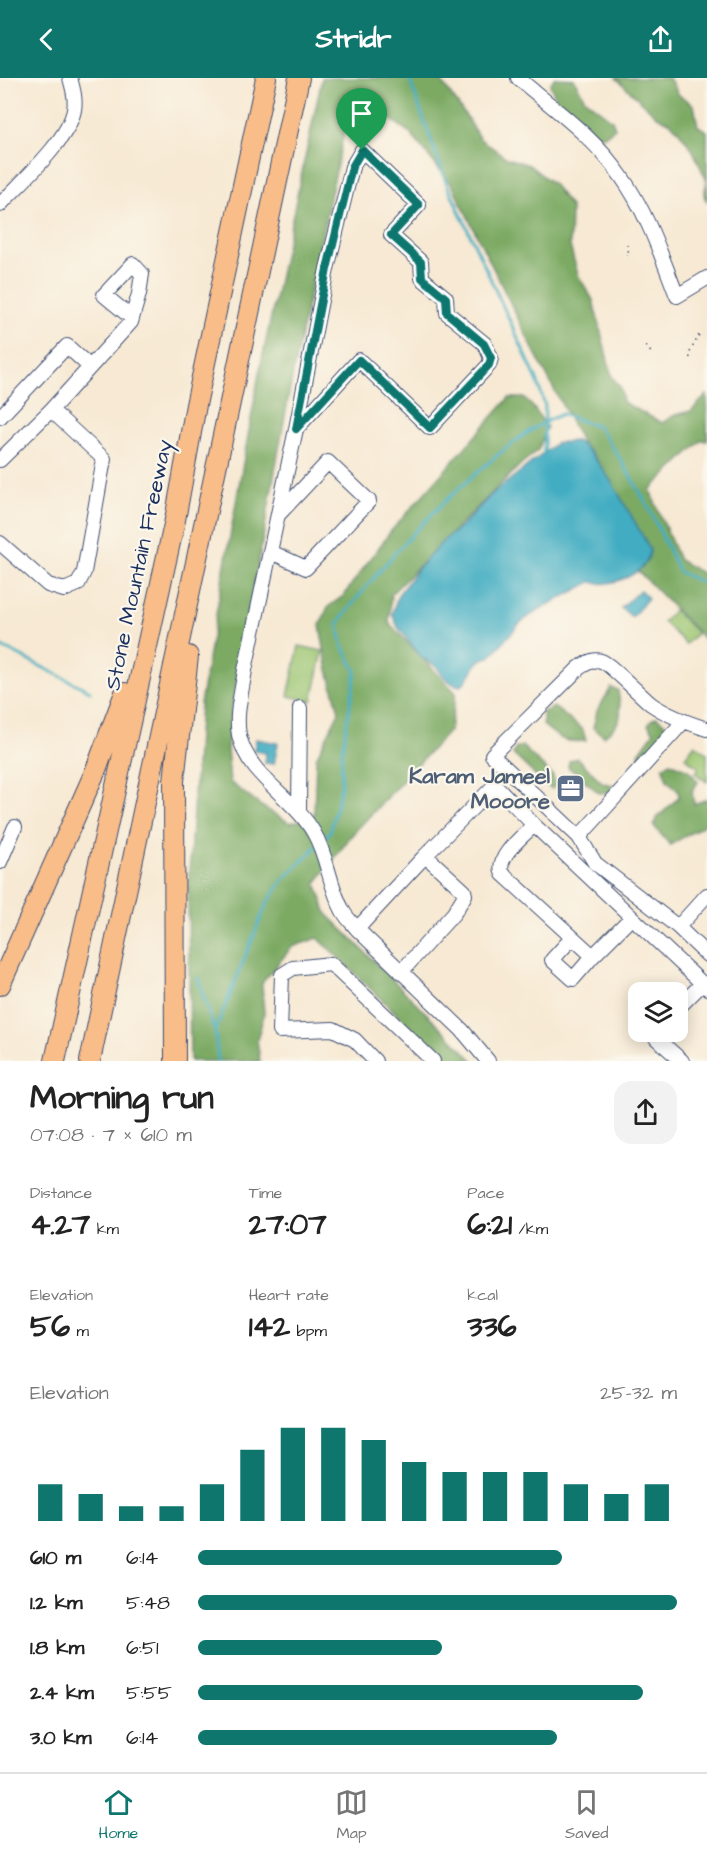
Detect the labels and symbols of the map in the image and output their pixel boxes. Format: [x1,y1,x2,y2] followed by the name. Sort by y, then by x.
[336,88,387,150] pin
[97,437,182,693] street label: Stone Mountain Freeway
[409,761,551,817] place label: Karam Jameel Mooore
[555,773,587,805] office icon: Karam Jameel Mooore

